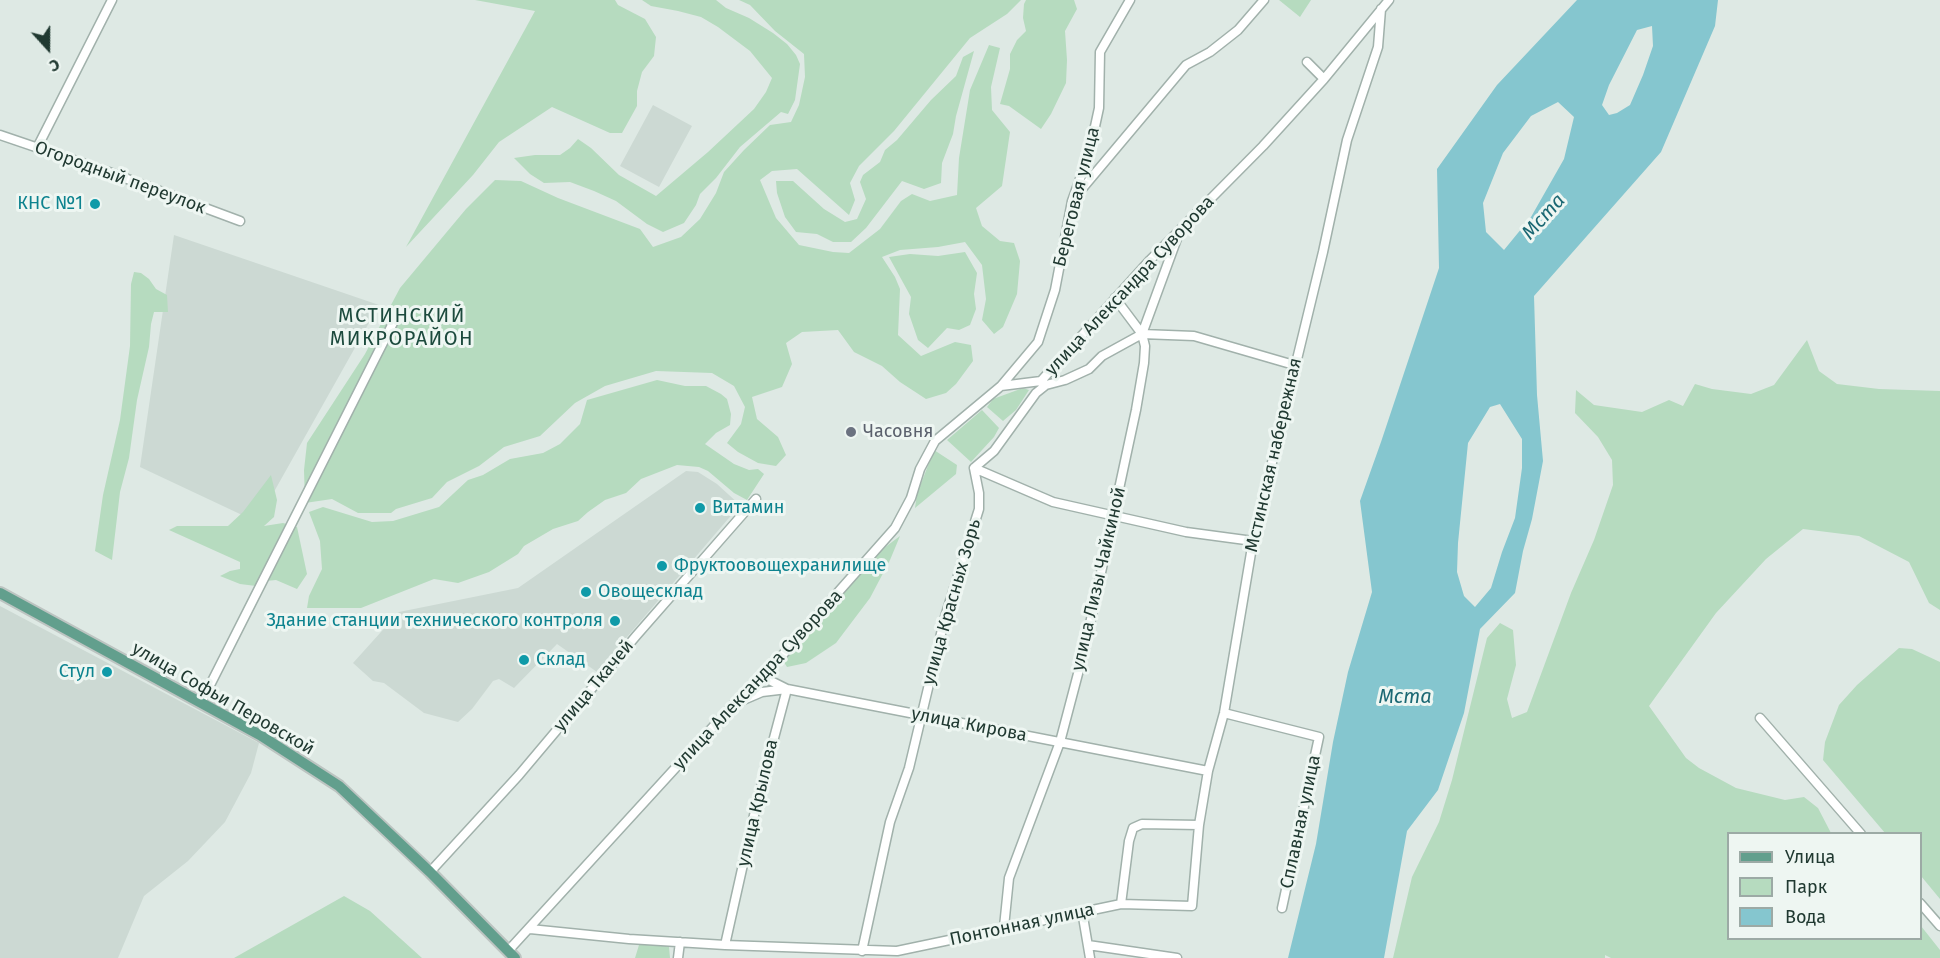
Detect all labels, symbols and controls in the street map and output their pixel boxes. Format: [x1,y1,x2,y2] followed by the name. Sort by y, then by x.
[18,18,78,78] north arrow
[47,55,62,76] text: С
[1049,125,1105,269] street label: Береговая улица
[31,137,209,219] street label: Огородный переулок
[1517,189,1571,245] water label: Мста
[1041,192,1219,380] street label: улица Александра Суворова
[17,193,83,215] place label: КНС №1
[88,197,102,211] marker: КНС №1
[330,304,474,351] district label: МСТИНСКИЙ МИКРОРАЙОН
[1241,356,1307,554] street label: Мстинская набережная
[863,421,933,443] place label: Часовня
[844,425,858,439] marker: Часовня
[1067,485,1131,673] street label: улица Лизы Чайкиной
[712,497,784,519] place label: Витамин
[693,501,707,515] marker: Витамин
[918,517,986,687] street label: улица Красных Зорь
[674,555,886,577] place label: Фруктоовощехранилище
[655,559,669,573] marker: Фруктоовощехранилище
[598,581,703,603] place label: Овощесклад
[579,585,593,599] marker: Овощесклад
[669,586,847,774] street label: улица Александра Суворова
[266,610,603,632] place label: Здание станции технического контроля
[608,614,622,628] marker: Здание станции технического контроля
[549,636,639,736] street label: улица Ткачей
[128,638,318,760] street label: улица Софьи Перовской
[536,649,585,671] place label: Склад
[517,653,531,667] marker: Склад
[59,661,95,683] place label: Стул
[100,665,114,679] marker: Стул
[1378,685,1432,709] water label: Мста
[909,703,1029,747] street label: улица Кирова
[733,737,783,869] street label: улица Крылова
[1276,753,1326,891] street label: Сплавная улица
[1727,832,1922,940] legend
[1785,846,1835,868] text: Улица
[1785,876,1827,898] text: Парк
[948,899,1096,951] street label: Понтонная улица
[1785,906,1826,928] text: Вода

